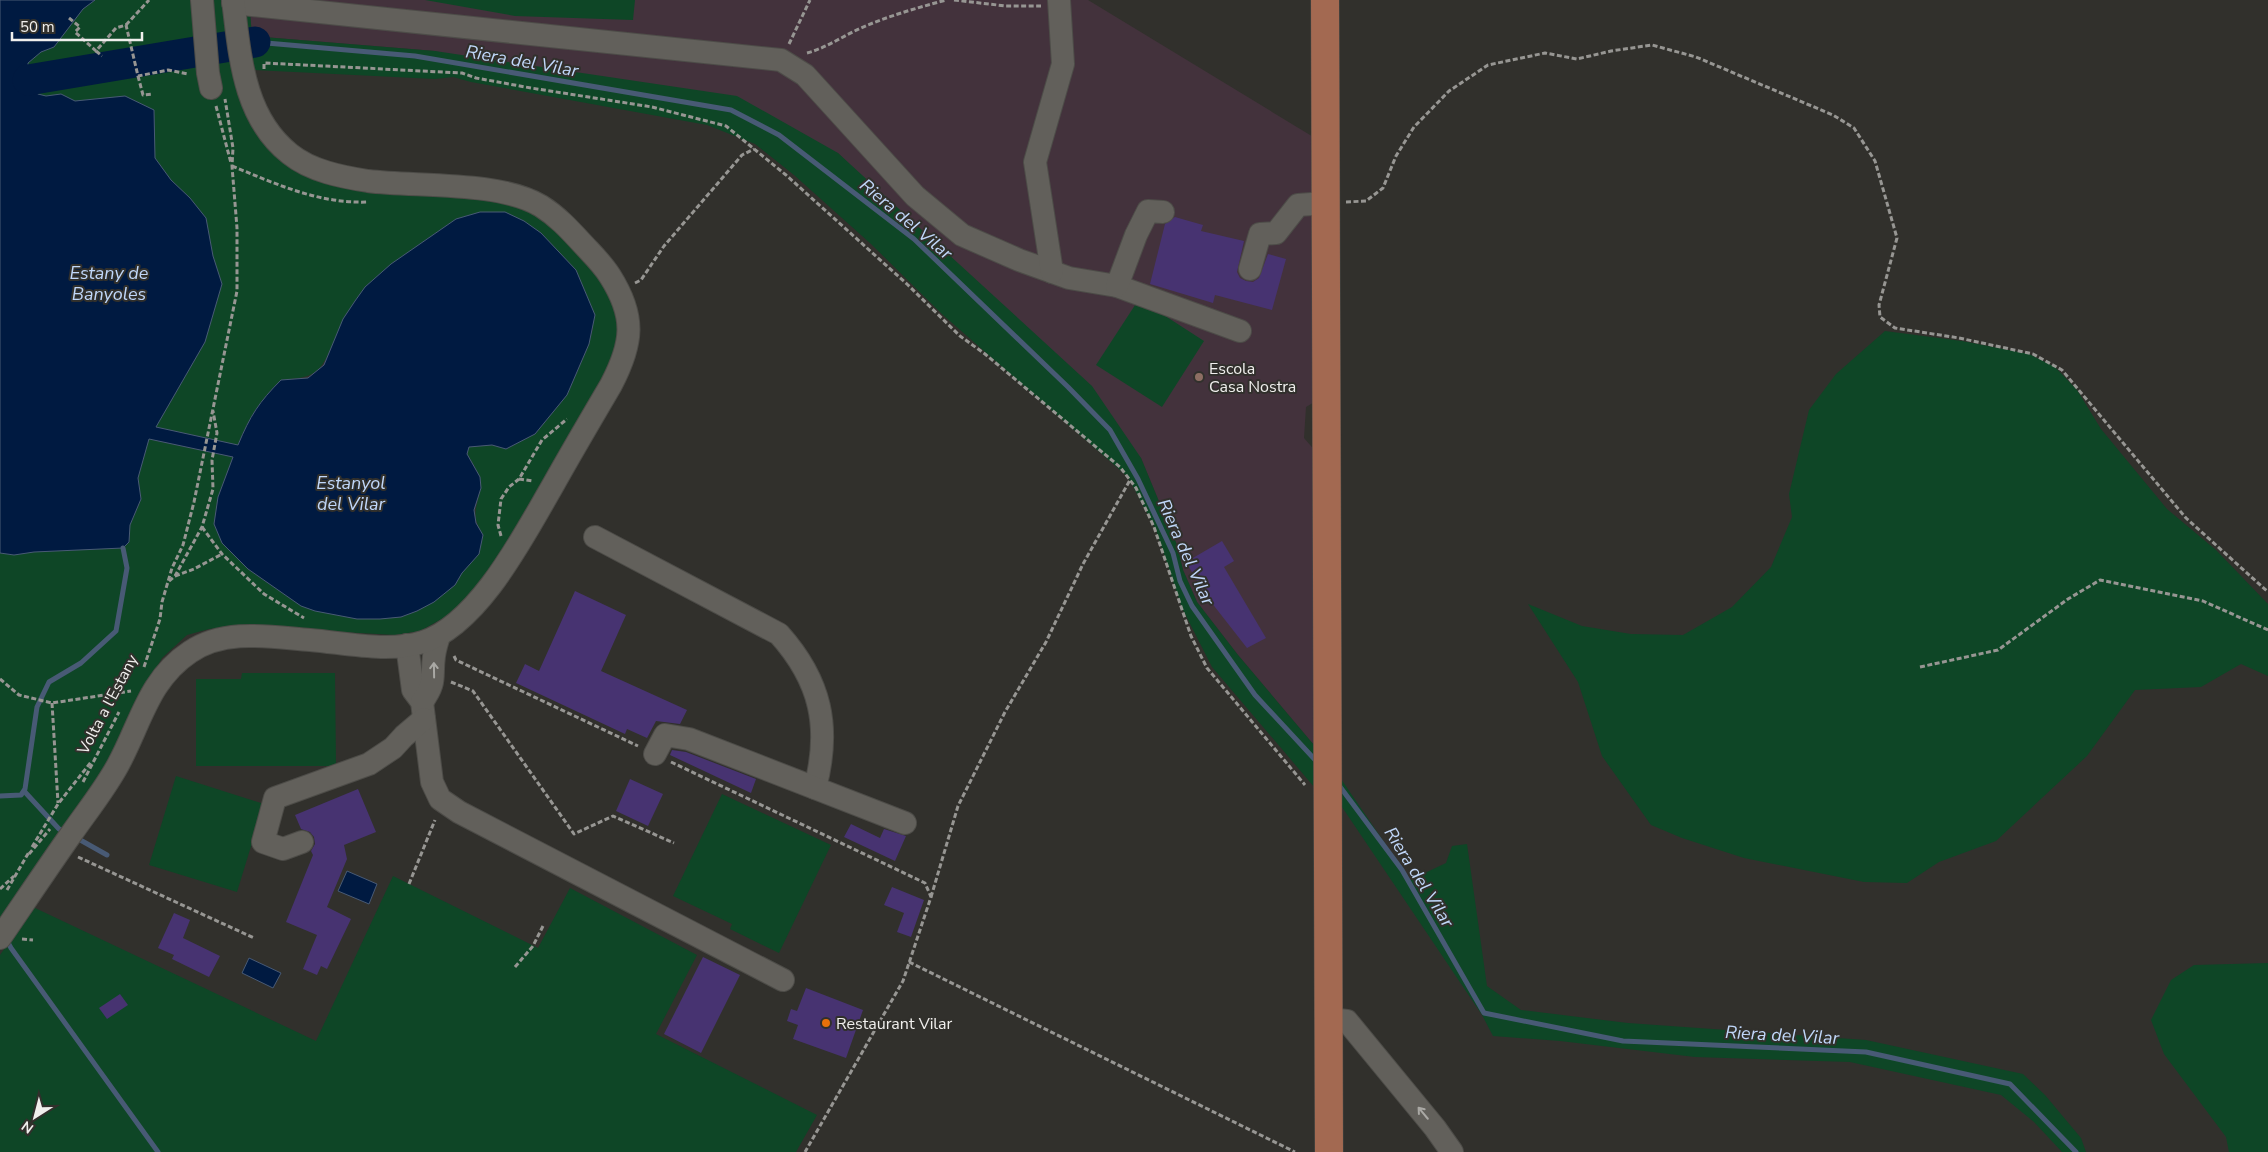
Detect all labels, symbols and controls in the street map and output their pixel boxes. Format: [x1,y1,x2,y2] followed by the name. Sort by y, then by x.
[12,10,142,42] scale bar
[20,17,55,37] text: 50 m
[464,39,581,83] water label: Riera del Vilar
[855,173,958,265] water label: Riera del Vilar
[70,261,149,306] water label: Estany de Banyoles
[1209,358,1296,398] place label: Escola Casa Nostra
[1193,371,1205,383] marker: Escola Casa Nostra
[316,471,386,516] water label: Estanyol del Vilar
[1152,495,1220,610] water label: Riera del Vilar
[72,650,144,759] street label: Volta a l'Estany
[429,662,439,678] one-way arrow
[1379,822,1460,932] water label: Riera del Vilar
[836,1013,953,1035] place label: Restaurant Vilar
[820,1017,832,1029] marker: Restaurant Vilar
[1724,1020,1840,1050] water label: Riera del Vilar
[10,1092,60,1142] north arrow
[1417,1107,1428,1120] one-way arrow
[18,1116,37,1138] text: N

